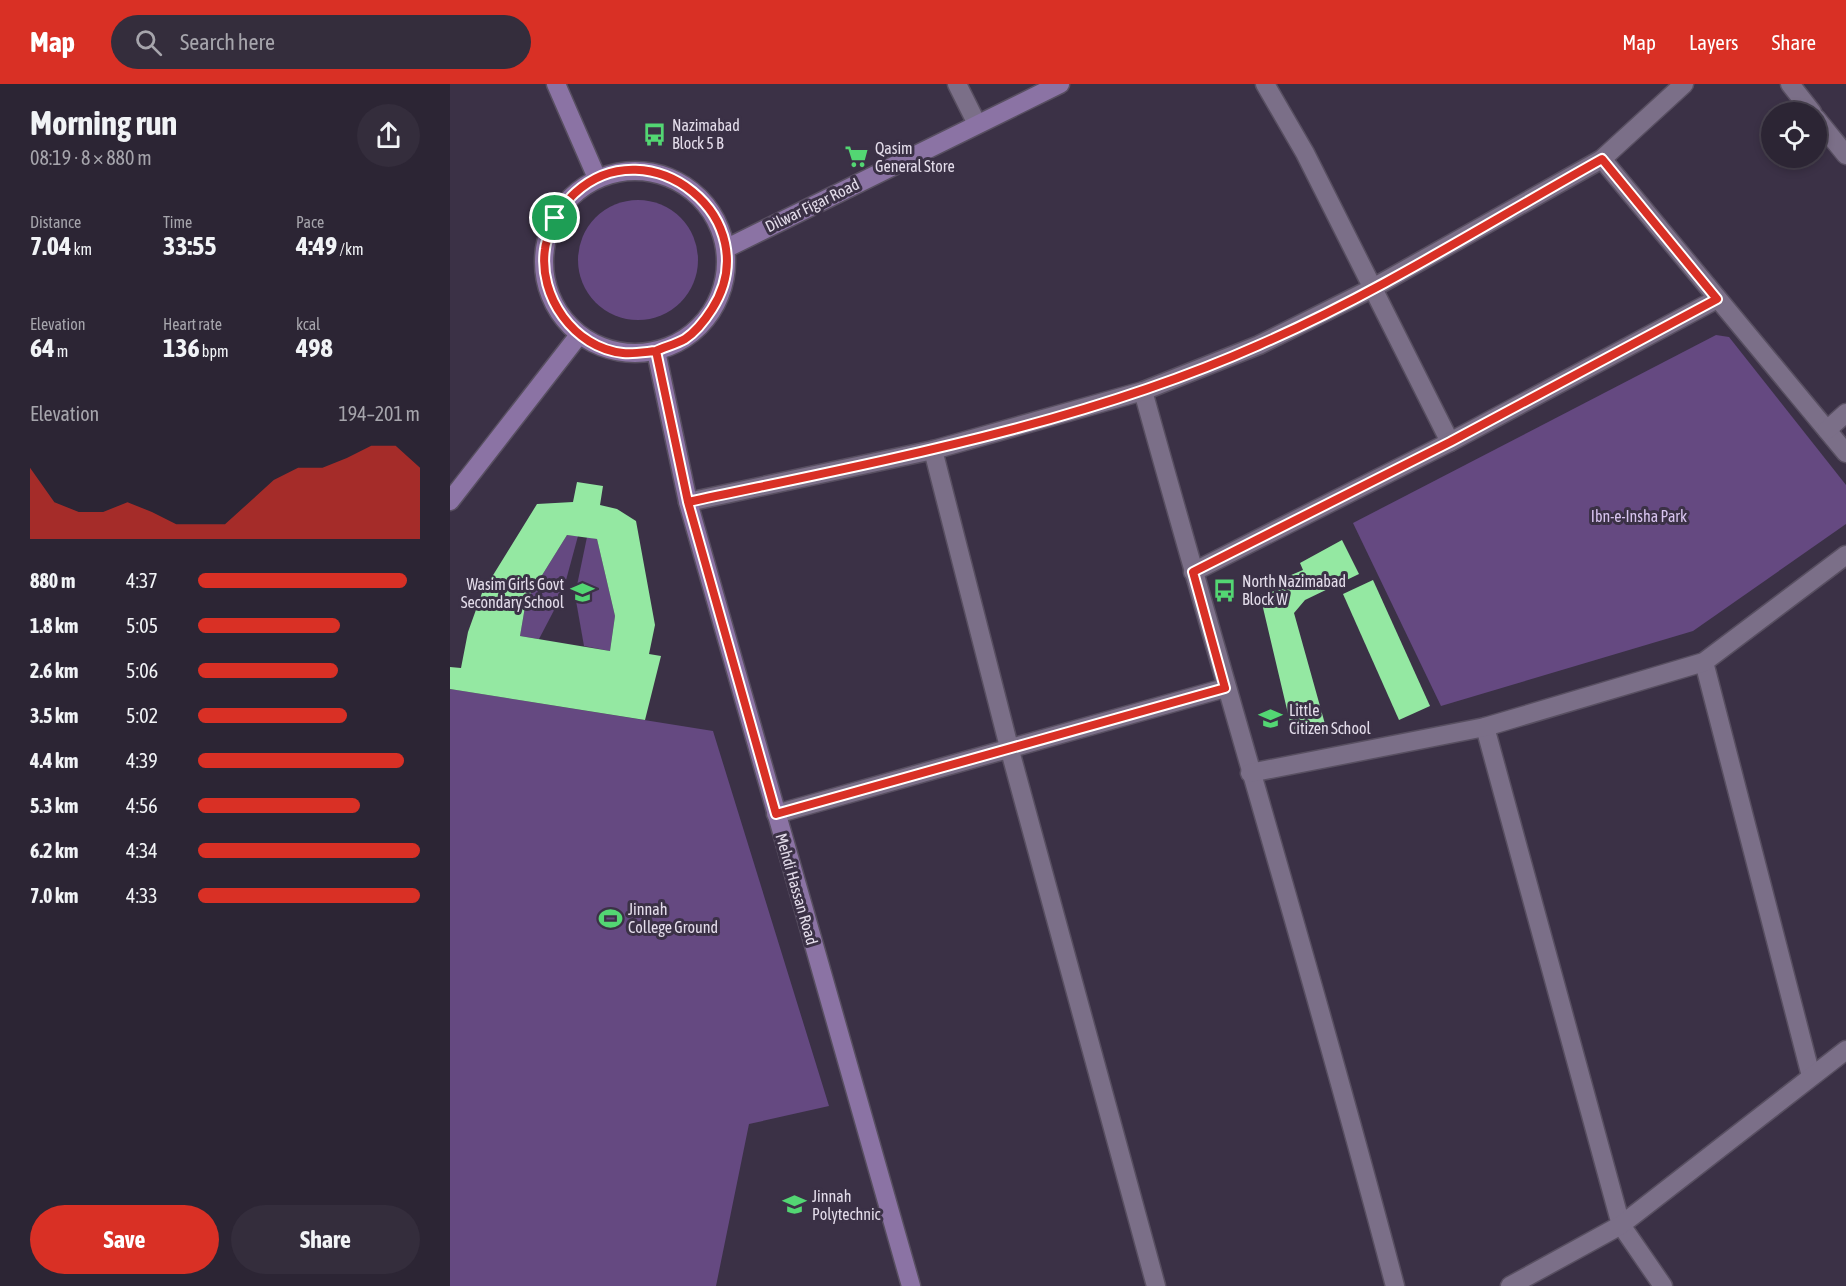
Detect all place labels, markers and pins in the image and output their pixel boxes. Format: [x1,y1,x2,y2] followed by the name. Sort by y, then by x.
[672,116,740,152] place label: Nazimabad Block 5 B
[641,121,667,147] bus stop icon: Nazimabad Block 5 B
[875,139,955,175] place label: Qasim General Store
[844,144,870,170] supermarket icon: Qasim General Store
[529,192,580,243] pin
[1242,572,1346,608] place label: North Nazimabad Block W
[461,575,565,612] place label: Wasim Girls Govt Secondary School
[1211,577,1237,603] bus stop icon: North Nazimabad Block W
[569,580,595,606] school or university icon: Wasim Girls Govt Secondary School
[1289,701,1371,737] place label: Little Citizen School
[1258,706,1284,732] school or university icon: Little Citizen School
[628,900,718,937] place label: Jinnah College Ground
[597,905,623,931] sports icon: Jinnah College Ground
[812,1187,881,1224] place label: Jinnah Polytechnic
[781,1192,807,1218] school or university icon: Jinnah Polytechnic

